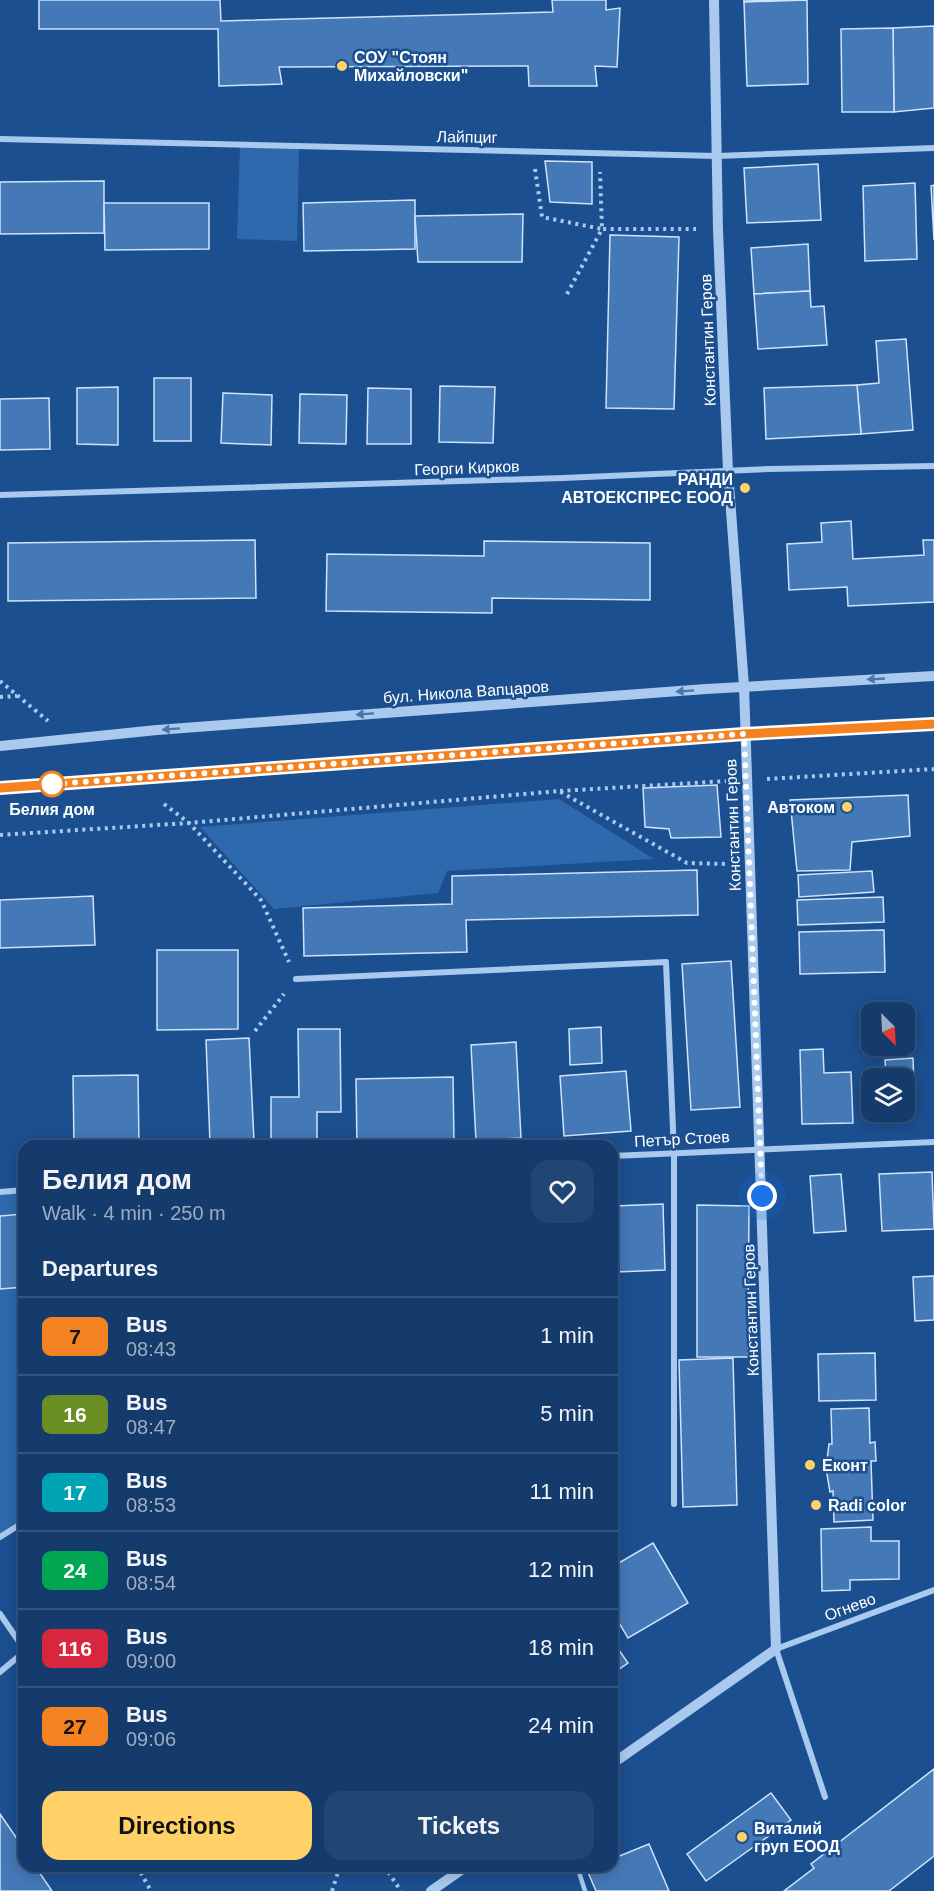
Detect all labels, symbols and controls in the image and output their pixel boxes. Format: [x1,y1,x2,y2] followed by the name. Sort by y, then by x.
[354,49,468,84] place label: СОУ "Стоян Михайловски"
[335,59,349,73] marker: СОУ "Стоян Михайловски"
[436,128,498,146] street label: Лайпциг
[697,274,719,406] street label: Константин Геров
[414,458,520,478] street label: Георги Кирков
[561,471,734,506] place label: РАНДИ АВТОЕКСПРЕС ЕООД
[738,481,752,495] marker: РАНДИ АВТОЕКСПРЕС ЕООД
[866,674,885,683] one-way arrow
[383,678,549,706] street label: бул. Никола Вапцаров
[676,686,695,695] one-way arrow
[356,709,375,719] one-way arrow
[161,724,180,733] one-way arrow
[722,759,744,891] street label: Константин Геров
[39,771,65,797] marker: Белия дом
[767,799,835,816] place label: Автоком
[840,800,854,814] marker: Автоком
[9,801,95,818] place label: Белия дом
[861,1002,915,1056] north arrow
[861,1002,915,1122] map controls
[861,1068,915,1122] button: layers
[634,1128,730,1150] street label: Петър Стоев
[531,1160,594,1223] button: heart
[42,1164,192,1195] text: Белия дом
[747,1181,777,1211] your location
[42,1202,226,1224] text: Walk · 4 min · 250 m
[740,1244,762,1376] street label: Константин Геров
[42,1256,158,1281] text: Departures
[126,1312,168,1337] text: Bus
[540,1323,594,1348] text: 1 min
[69,1325,81,1348] text: 7
[126,1338,176,1360] text: 08:43
[126,1390,168,1415] text: Bus
[540,1401,594,1426] text: 5 min
[63,1403,87,1426] text: 16
[126,1416,176,1438] text: 08:47
[822,1457,868,1474] place label: Еконт
[803,1458,817,1472] marker: Еконт
[126,1468,168,1493] text: Bus
[530,1479,594,1504] text: 11 min
[63,1481,87,1504] text: 17
[126,1494,176,1516] text: 08:53
[828,1497,906,1514] place label: Radi color
[809,1498,823,1512] marker: Radi color
[126,1546,168,1571] text: Bus
[528,1557,594,1582] text: 12 min
[63,1559,87,1582] text: 24
[126,1572,176,1594] text: 08:54
[822,1590,878,1624] street label: Огнево
[126,1624,168,1649] text: Bus
[528,1635,594,1660] text: 18 min
[58,1637,92,1660] text: 116
[126,1650,176,1672] text: 09:00
[126,1702,168,1727] text: Bus
[528,1713,594,1738] text: 24 min
[63,1715,87,1738] text: 27
[126,1728,176,1750] text: 09:06
[42,1791,312,1860] button: Directions
[324,1791,594,1860] button: Tickets
[754,1820,841,1855] place label: Виталий груп ЕООД
[735,1830,749,1844] marker: Виталий груп ЕООД

